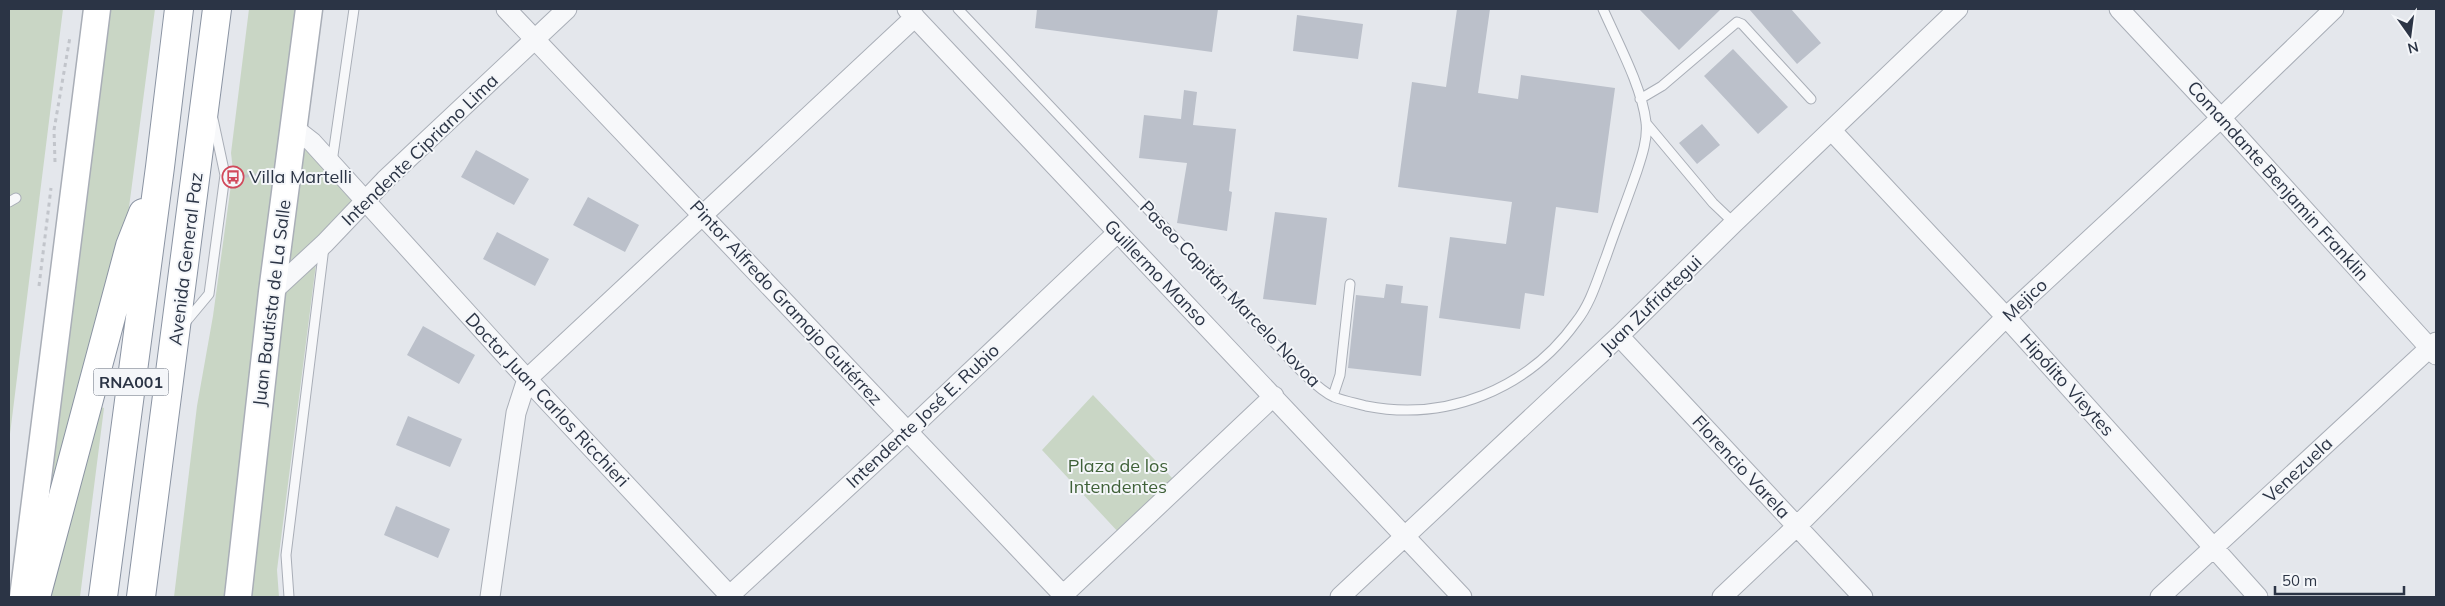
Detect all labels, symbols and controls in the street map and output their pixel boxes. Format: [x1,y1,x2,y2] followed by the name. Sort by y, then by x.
[2385,10,2435,60] north arrow
[2406,38,2420,58] text: N
[337,69,503,230] street label: Intendente Cipriano Lima
[2182,76,2374,285] street label: Comandante Benjamin Franklin
[221,165,245,189] bus stop icon: Villa Martelli
[249,165,352,188] place label: Villa Martelli
[163,171,208,347] street label: Avenida General Paz
[685,195,888,410] street label: Pintor Alfredo Gramajo Gutiérrez
[1135,196,1326,392] street label: Paseo Capitán Marcelo Novoa
[247,198,296,408] street label: Juan Bautista de La Salle
[1100,214,1213,331] street label: Guillermo Manso
[1595,250,1706,359] street label: Juan Zufriategui
[1998,273,2052,326] street label: Mejico
[460,308,634,492] street label: Doctor Juan Carlos Ricchieri
[2015,329,2119,441] street label: Hipólito Vieytes
[841,339,1004,493] street label: Intendente José E. Rubio
[94,368,168,396] road number: RNA001
[1688,410,1795,523] street label: Florencio Varela
[2258,432,2337,507] street label: Venezuela
[1068,454,1168,498] park label: Plaza de los Intendentes
[2275,564,2404,596] scale bar
[2282,571,2317,590] text: 50 m

